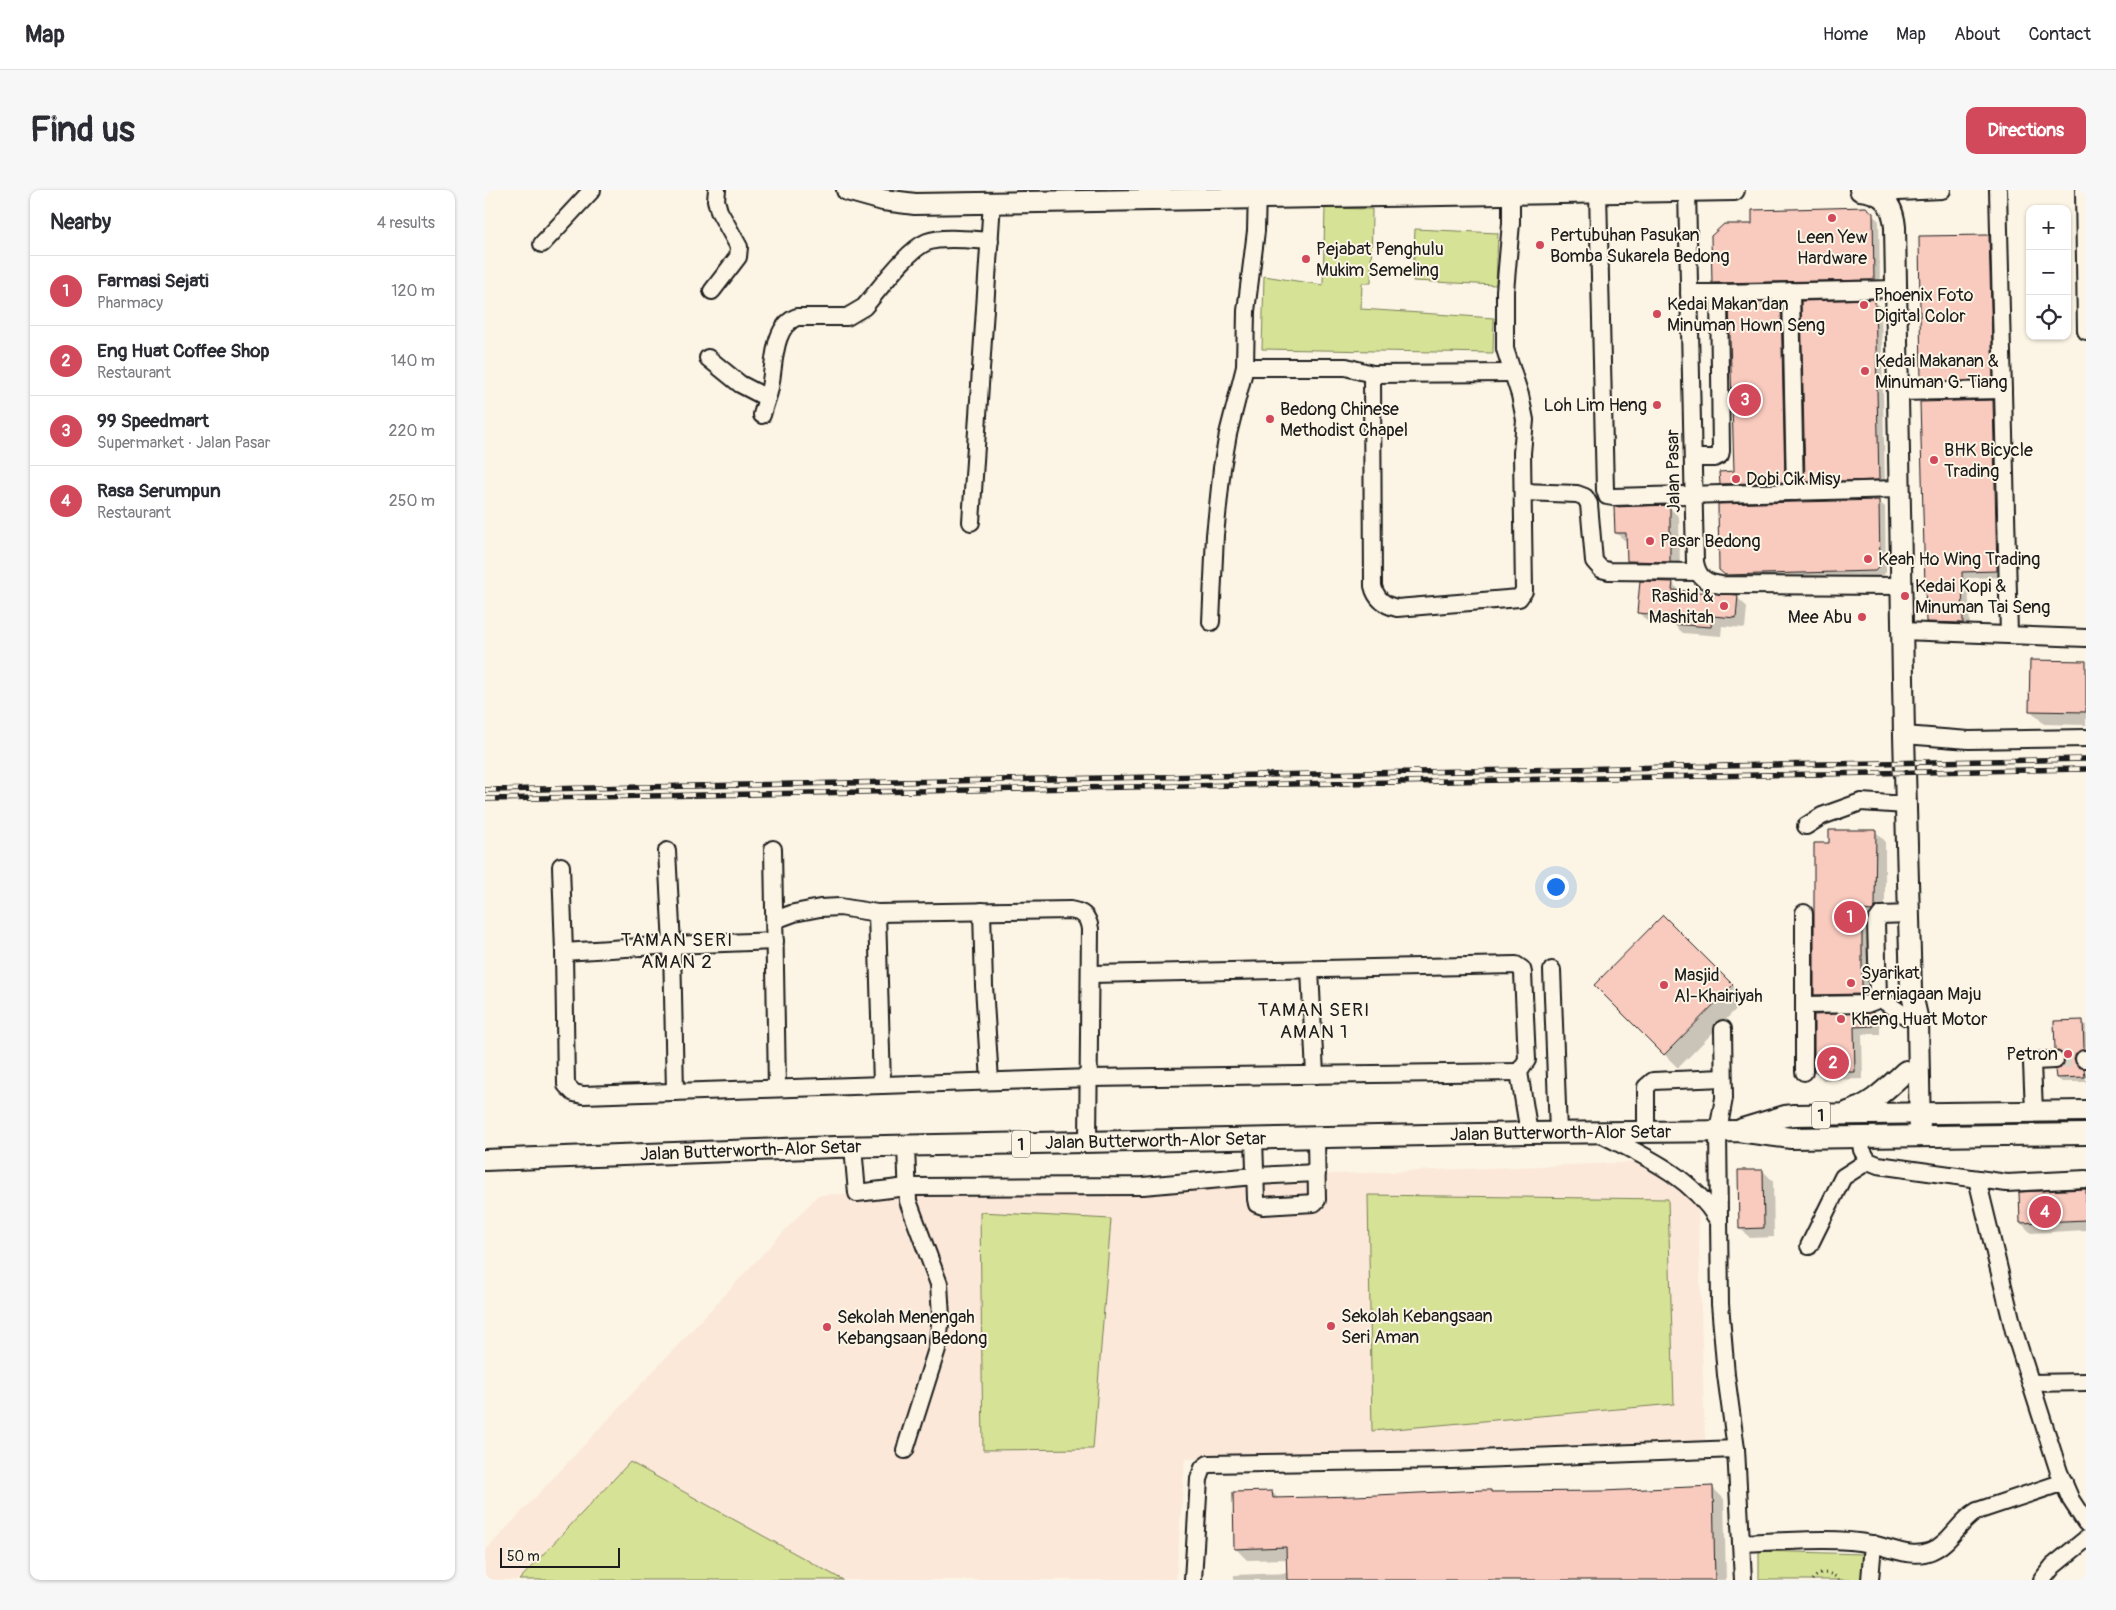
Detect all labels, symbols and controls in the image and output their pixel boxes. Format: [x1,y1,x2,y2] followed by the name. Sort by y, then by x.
[25,20,65,49] text: Map
[1823,23,1868,46] text: Home
[1896,23,1926,46] text: Map
[1954,23,2000,46] text: About
[2028,23,2091,46] text: Contact
[1966,107,2086,154] button: Directions
[30,108,135,152] text: Find us
[2026,205,2071,340] map controls
[2026,205,2071,250] button: +
[50,209,111,236] text: Nearby
[1826,212,1838,224] marker: Leen Yew Hardware
[377,213,435,233] text: 4 results
[1550,224,1730,268] place label: Pertubuhan Pasukan Bomba Sukarela Bedong
[1796,226,1868,270] place label: Leen Yew Hardware
[1316,238,1444,282] place label: Pejabat Penghulu Mukim Semeling
[1534,239,1546,251] marker: Pertubuhan Pasukan Bomba Sukarela Bedong
[2026,250,2071,295] button: −
[1300,253,1312,265] marker: Pejabat Penghulu Mukim Semeling
[97,269,209,293] text: Farmasi Sejati
[63,281,69,301] text: 1
[391,281,435,301] text: 120 m
[1874,284,1974,328] place label: Phoenix Foto Digital Color
[97,293,163,313] text: Pharmacy
[1667,293,1825,337] place label: Kedai Makan dan Minuman Hown Seng
[2026,295,2071,340] button: locate
[1858,299,1870,311] marker: Phoenix Foto Digital Color
[1651,308,1663,320] marker: Kedai Makan dan Minuman Hown Seng
[97,339,270,363] text: Eng Huat Coffee Shop
[1875,350,2008,394] place label: Kedai Makanan & Minuman G. Tiang
[62,351,70,371] text: 2
[391,351,435,371] text: 140 m
[97,363,171,383] text: Restaurant
[1859,365,1871,377] marker: Kedai Makanan & Minuman G. Tiang
[1729,381,1761,419] pin: 3
[1544,394,1647,417] place label: Loh Lim Heng
[1280,398,1408,442] place label: Bedong Chinese Methodist Chapel
[1651,399,1663,411] marker: Loh Lim Heng
[97,409,209,433] text: 99 Speedmart
[1264,413,1276,425] marker: Bedong Chinese Methodist Chapel
[62,421,70,441] text: 3
[389,421,435,441] text: 220 m
[1661,428,1686,513] street label: Jalan Pasar
[97,433,270,453] text: Supermarket · Jalan Pasar
[1944,439,2033,483] place label: BHK Bicycle Trading
[1928,454,1940,466] marker: BHK Bicycle Trading
[1746,468,1841,491] place label: Dobi Cik Misy
[1730,473,1742,485] marker: Dobi Cik Misy
[97,479,221,503] text: Rasa Serumpun
[61,491,71,511] text: 4
[389,491,435,511] text: 250 m
[97,503,171,523] text: Restaurant
[1660,530,1761,553] place label: Pasar Bedong
[1644,535,1656,547] marker: Pasar Bedong
[1878,548,2040,571] place label: Keah Ho Wing Trading
[1862,553,1874,565] marker: Keah Ho Wing Trading
[1915,575,2050,619] place label: Kedai Kopi & Minuman Tai Seng
[1649,585,1714,629] place label: Rashid & Mashitah
[1899,590,1911,602] marker: Kedai Kopi & Minuman Tai Seng
[1718,600,1730,612] marker: Rashid & Mashitah
[1788,606,1852,629] place label: Mee Abu
[1856,611,1868,623] marker: Mee Abu
[1543,874,1569,900] your location
[1834,898,1866,936] pin: 1
[621,928,733,974] district label: TAMAN SERI AMAN 2
[1861,962,1982,1006] place label: Syarikat Perniagaan Maju
[1674,964,1763,1008] place label: Masjid Al-Khairiyah
[1845,977,1857,989] marker: Syarikat Perniagaan Maju
[1658,979,1670,991] marker: Masjid Al-Khairiyah
[1258,998,1370,1044] district label: TAMAN SERI AMAN 1
[1851,1008,1988,1031] place label: Kheng Huat Motor
[1835,1013,1847,1025] marker: Kheng Huat Motor
[2006,1043,2058,1066] place label: Petron
[1817,1044,1849,1082] pin: 2
[2062,1048,2074,1060] marker: Petron
[1812,1102,1830,1128] road number: 1
[1450,1121,1672,1147] street label: Jalan Butterworth-Alor Setar
[1045,1127,1267,1155] street label: Jalan Butterworth-Alor Setar
[1012,1131,1030,1158] road number: 1
[640,1135,862,1166] street label: Jalan Butterworth-Alor Setar
[2029,1193,2061,1231] pin: 4
[1341,1305,1493,1349] place label: Sekolah Kebangsaan Seri Aman
[837,1306,987,1350] place label: Sekolah Menengah Kebangsaan Bedong
[1325,1320,1337,1332] marker: Sekolah Kebangsaan Seri Aman
[821,1321,833,1333] marker: Sekolah Menengah Kebangsaan Bedong
[500,1545,620,1568] scale bar
[507,1548,540,1565] text: 50 m

